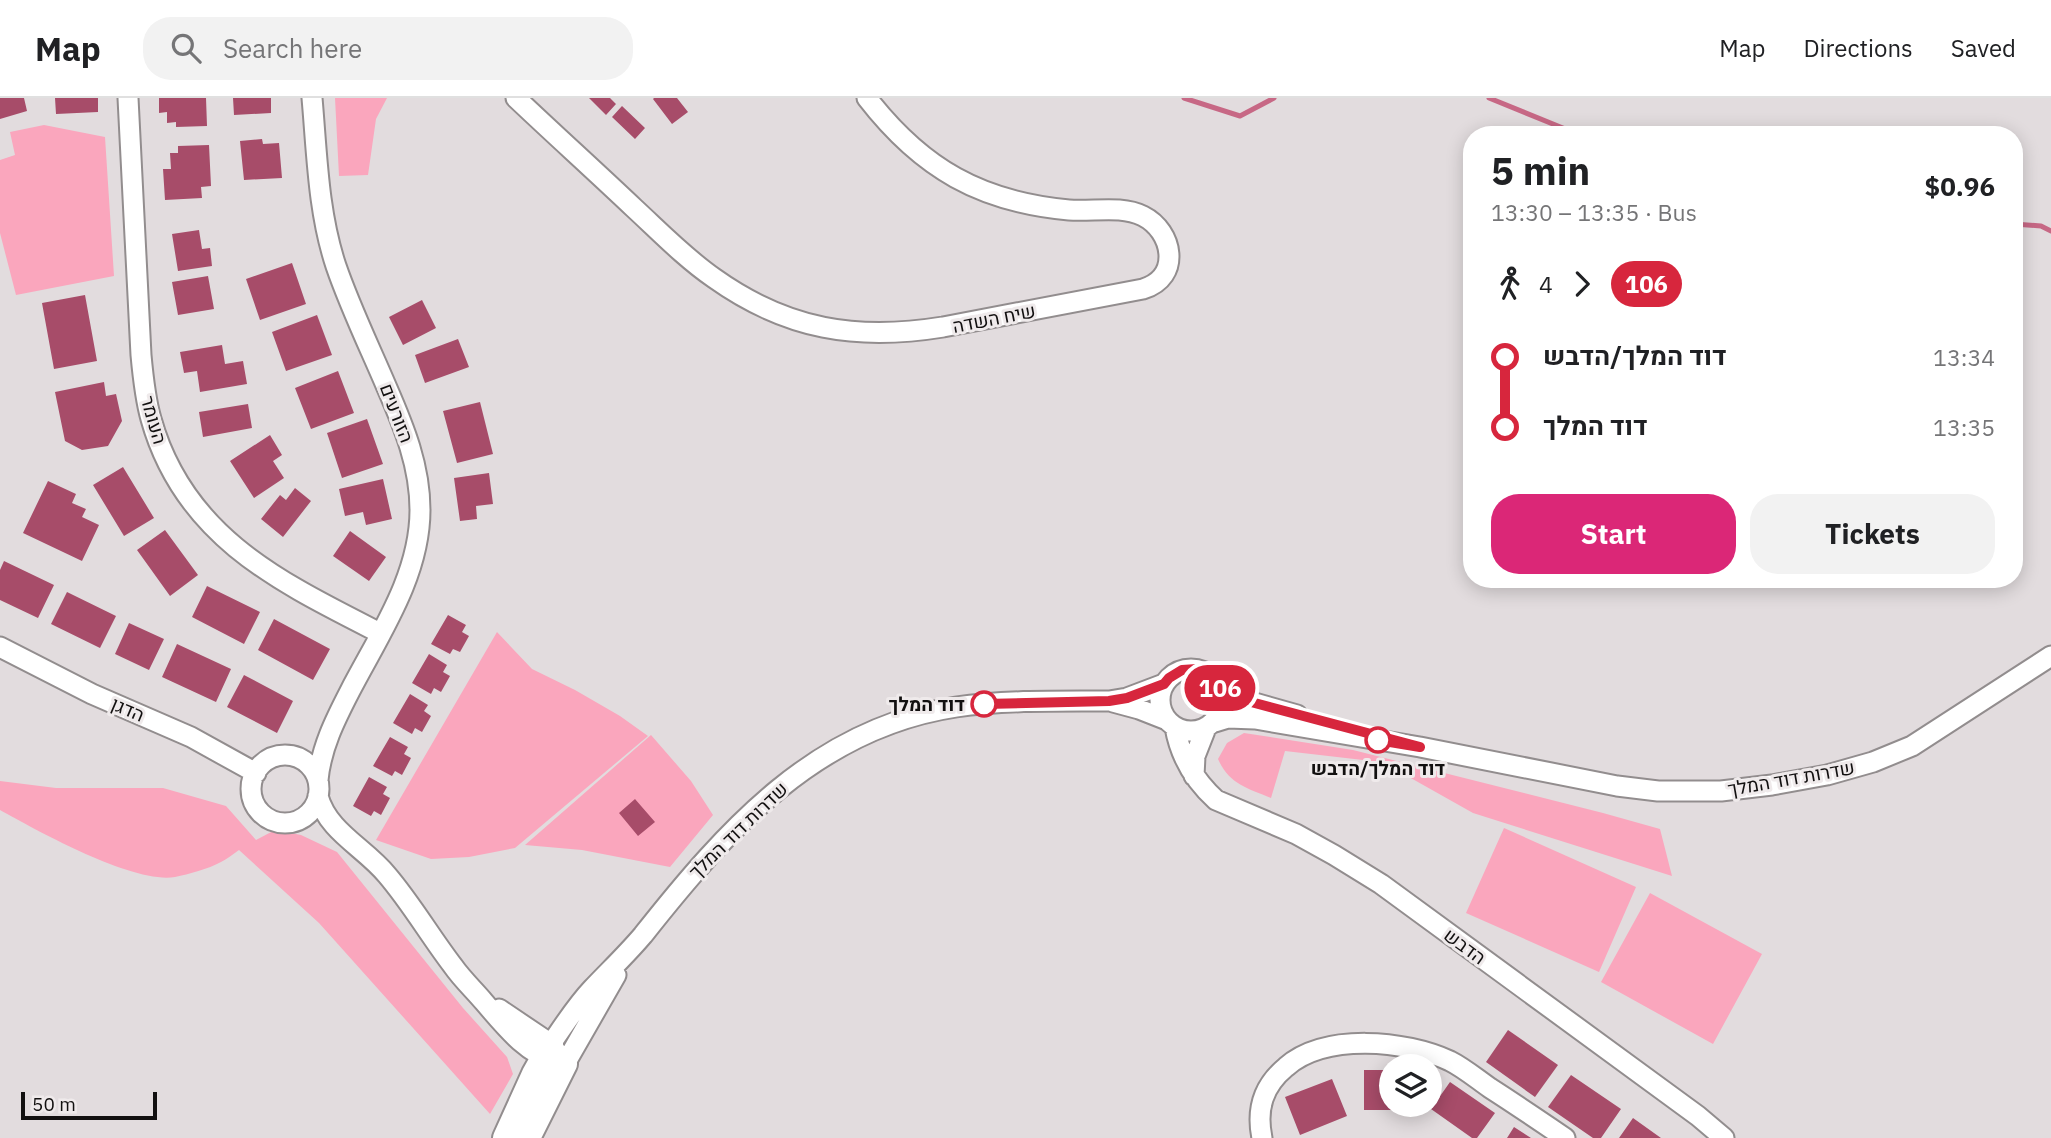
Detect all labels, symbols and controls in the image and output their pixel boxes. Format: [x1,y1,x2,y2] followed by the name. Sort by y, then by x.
[143,17,633,80] search box
[35,27,101,70] text: Map
[167,29,205,67] icon: search
[223,31,362,65] text: Search here
[1719,32,1765,64] text: Map
[1803,32,1913,64] text: Directions
[1951,32,2016,64] text: Saved
[1491,146,1590,195] text: 5 min
[1925,169,1995,203] text: $0.96
[1491,197,1697,227] text: 13:30 – 13:35 · Bus
[1491,265,1529,303] icon: walk
[1563,265,1601,303] icon: forward
[1625,268,1668,300] text: 106
[1539,269,1553,299] text: 4
[950,298,1038,338] street label: שיח השדה
[1543,338,1727,372] text: דוד המלך/הדבש
[1933,342,1995,372] text: 13:34
[375,380,419,446] street label: הזורעים
[136,393,172,447] street label: העומר
[1543,408,1648,442] text: דוד המלך
[1933,412,1995,442] text: 13:35
[1491,494,1736,574] button: Start
[1750,494,1995,574] button: Tickets
[1180,665,1260,711] line badge: 106
[1198,672,1242,704] text: 106
[108,691,148,727] street label: הדגן
[971,691,997,717] marker: דוד המלך
[889,692,965,716] place label: דוד המלך
[1365,727,1391,753] marker: דוד המלך/הדבש
[1726,755,1856,801] street label: שדרות דוד המלך
[1311,756,1445,780] place label: דוד המלך/הדבש
[683,777,793,883] street label: שדרות דוד המלך
[1439,923,1491,969] street label: הדבש
[1379,1054,1442,1117] map controls
[1379,1054,1442,1117] button: layers
[21,1089,158,1121] scale bar
[32,1092,76,1116] text: 50 m

